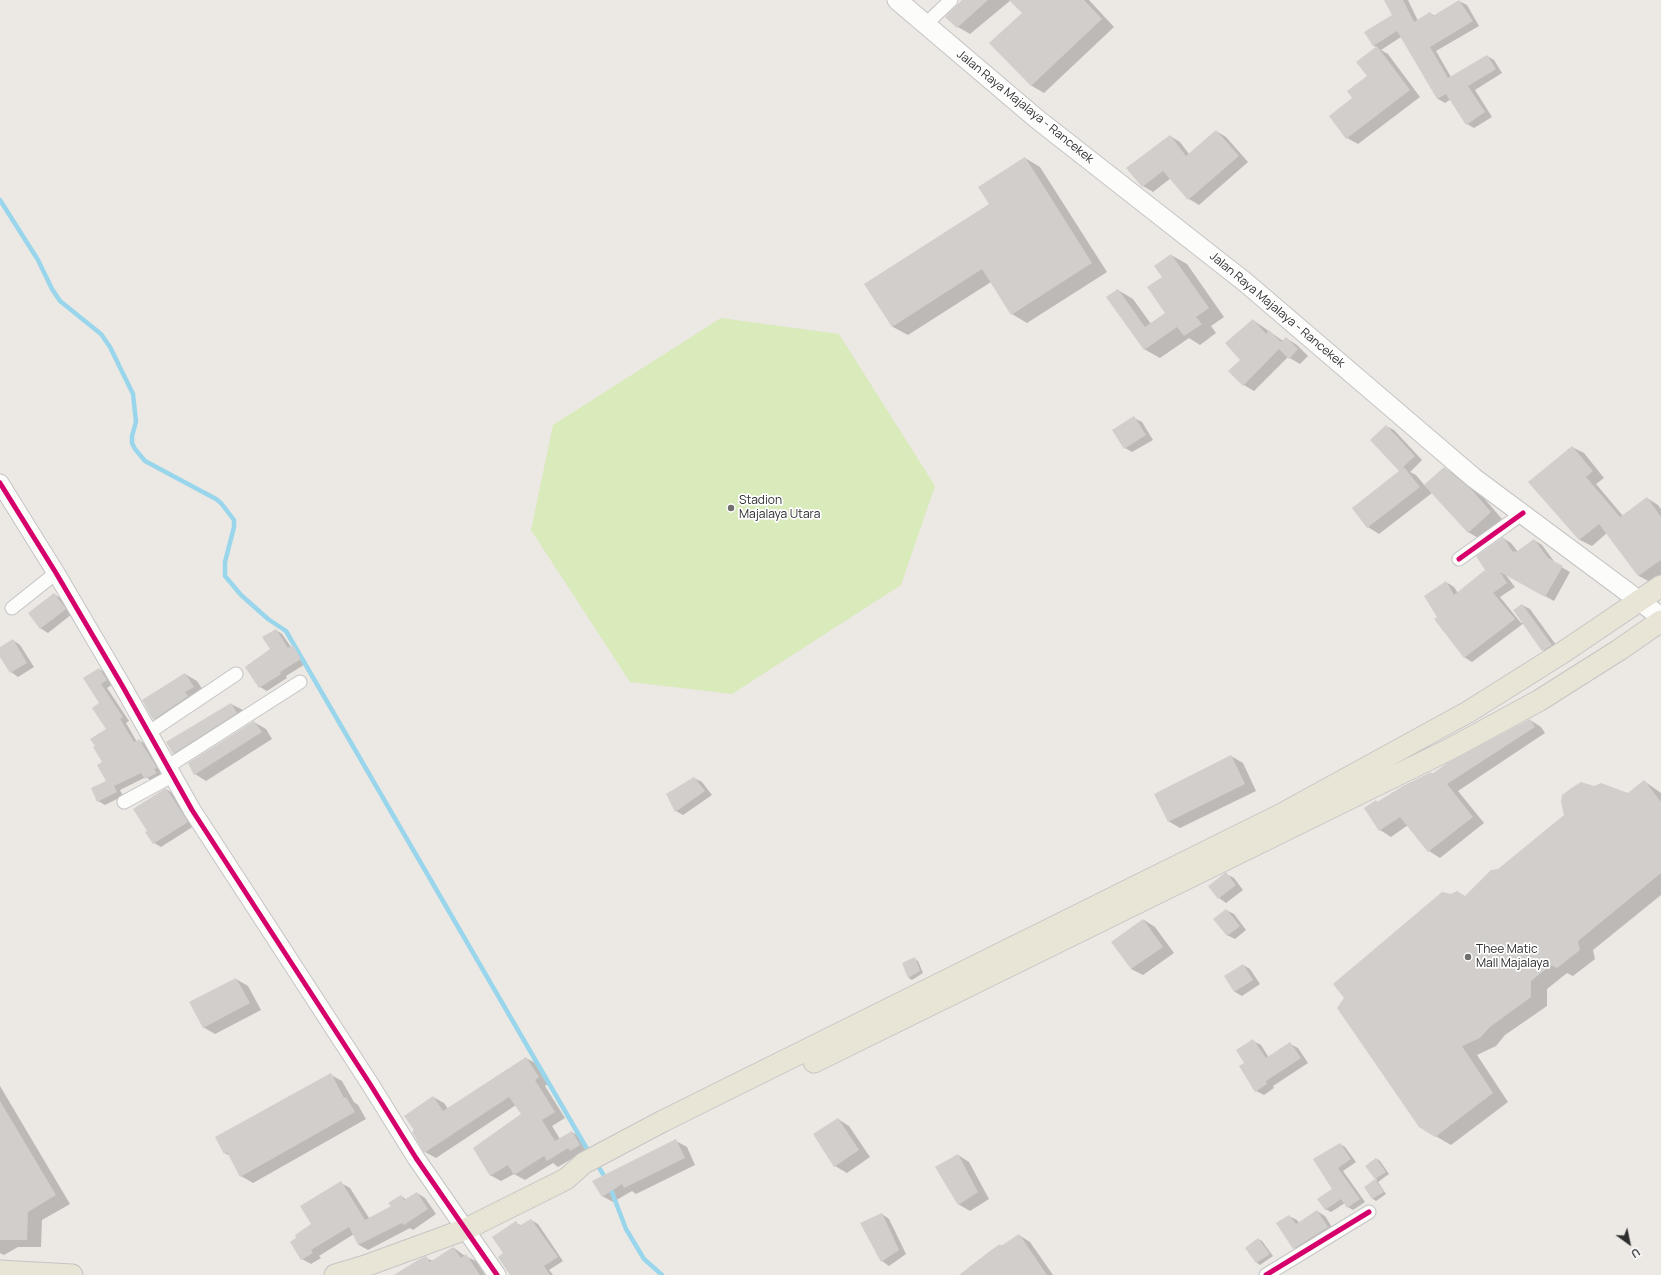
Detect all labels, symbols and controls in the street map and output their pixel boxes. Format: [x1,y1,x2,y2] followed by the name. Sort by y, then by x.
[954,47,1096,167] street label: Jalan Raya Majalaya - Rancekek
[1207,249,1347,371] street label: Jalan Raya Majalaya - Rancekek
[739,494,820,522] place label: Stadion Majalaya Utara
[726,503,736,513] marker: Stadion Majalaya Utara
[1476,943,1549,971] place label: Thee Matic Mall Majalaya
[1463,952,1473,962] marker: Thee Matic Mall Majalaya
[1609,1223,1649,1263] north arrow
[1628,1245,1643,1262] text: U

